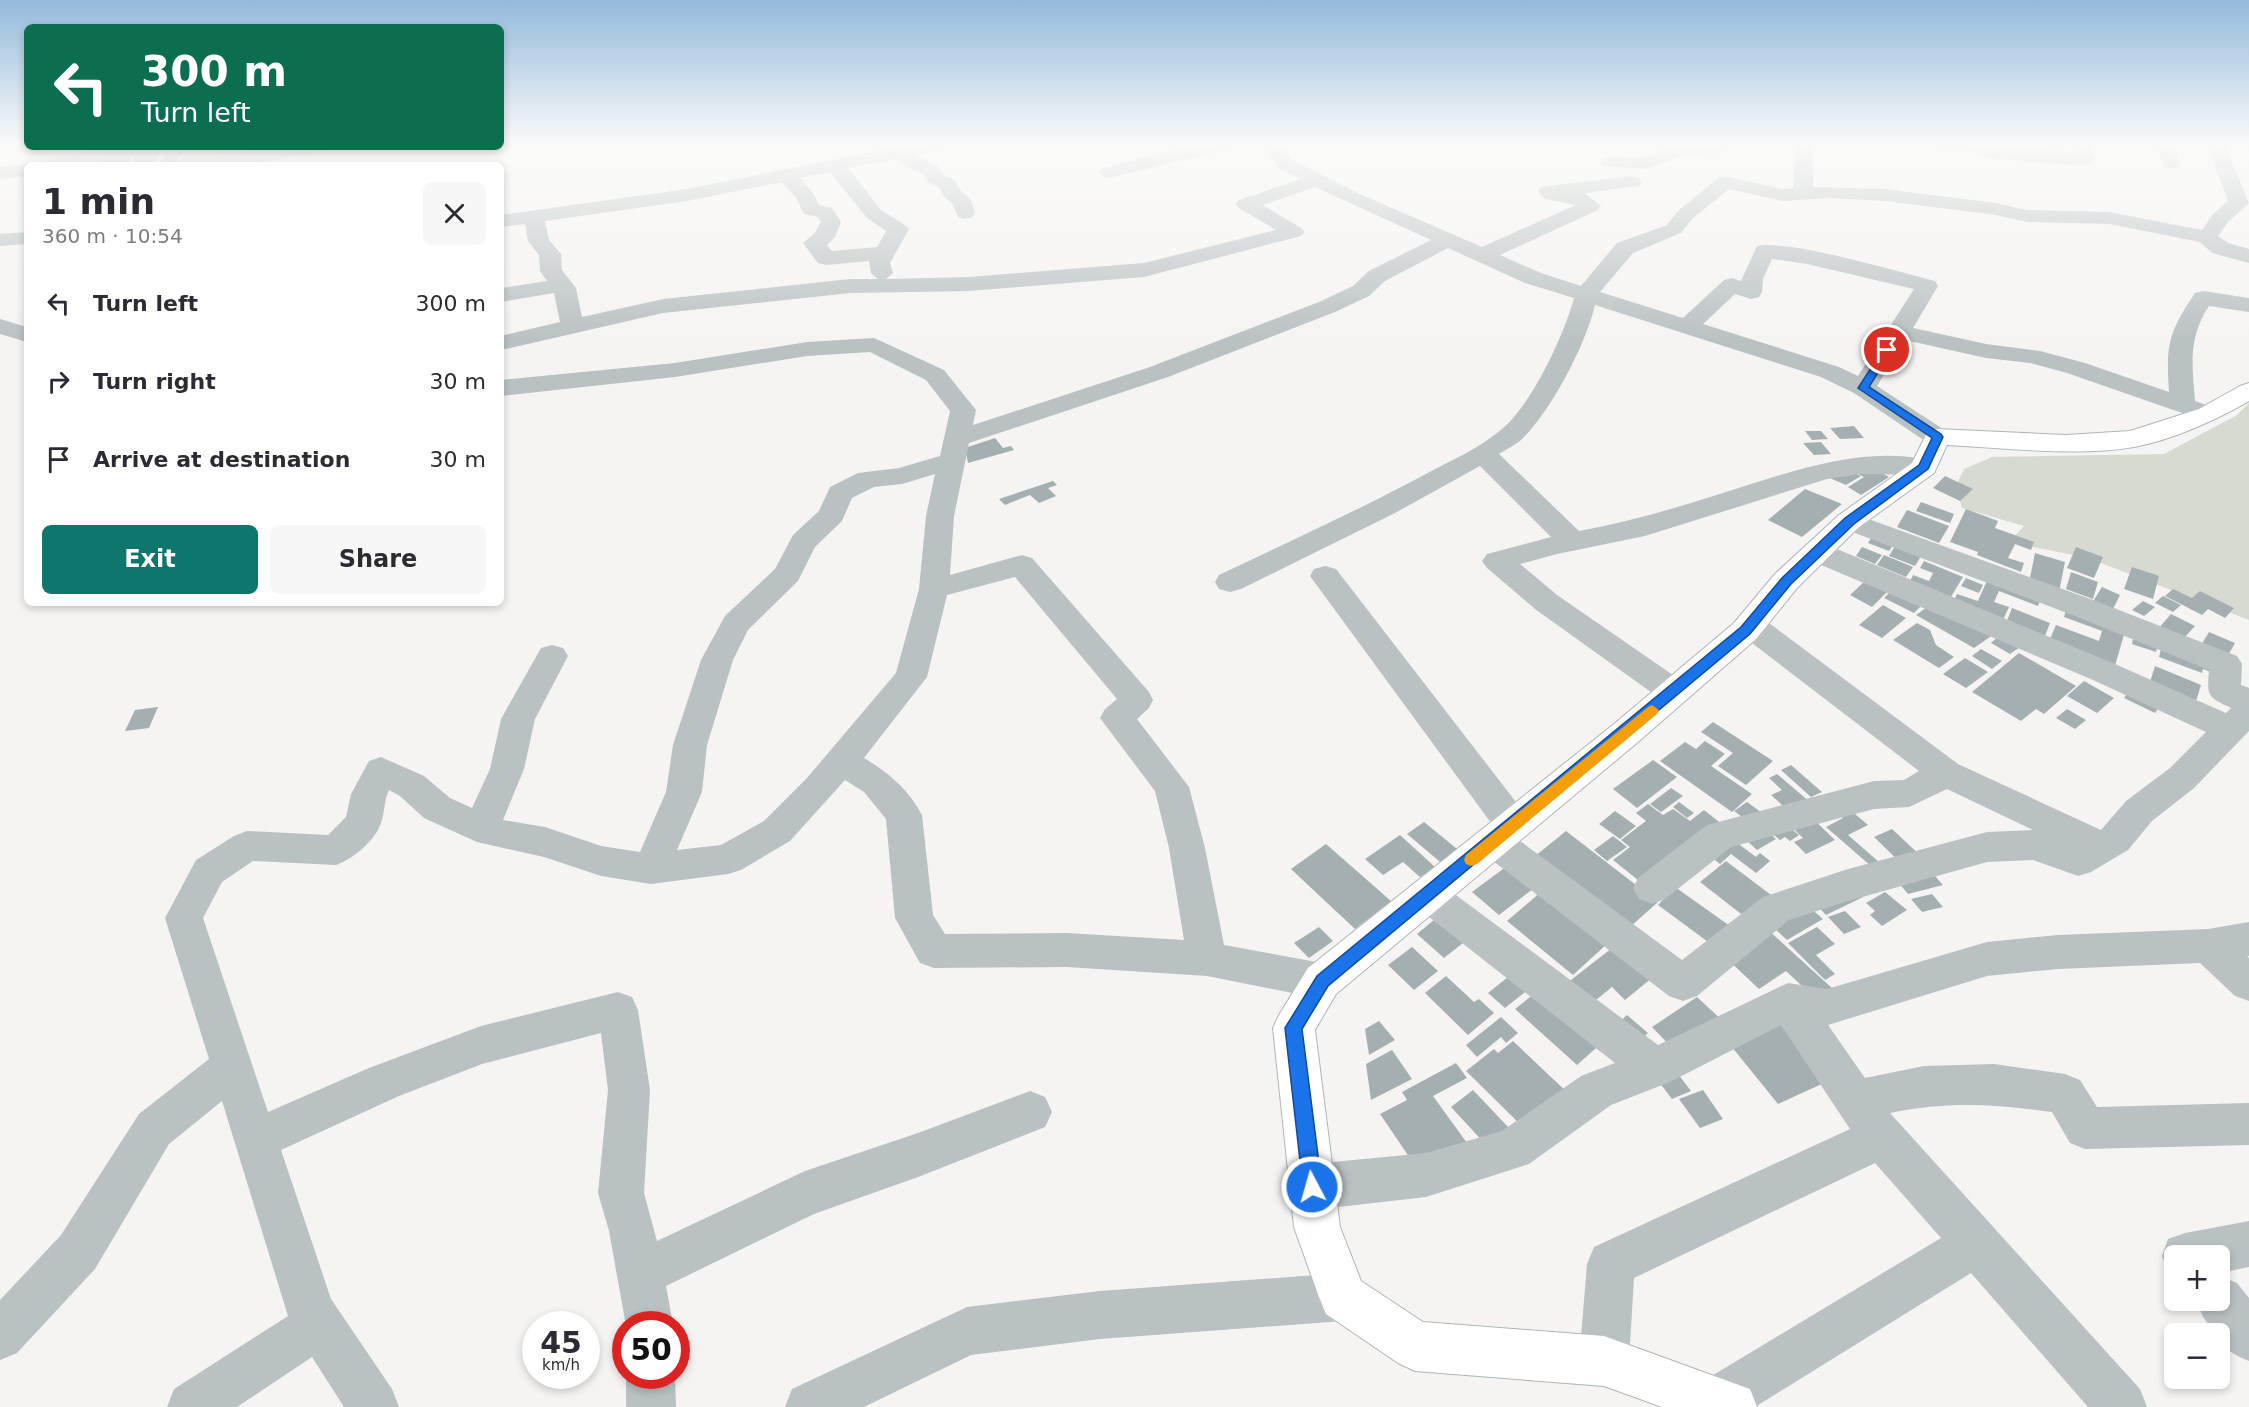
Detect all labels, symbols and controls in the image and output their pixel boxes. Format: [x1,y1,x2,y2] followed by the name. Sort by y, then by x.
[141,47,287,96] text: 300 m
[42,48,120,126] icon: left
[141,97,251,128] text: Turn left
[42,181,155,222] text: 1 min
[423,182,486,245] button: close
[42,224,183,248] text: 360 m · 10:54
[42,287,75,320] icon: left
[93,291,198,316] text: Turn left
[416,291,486,316] text: 300 m
[1861,324,1912,375] pin
[1870,333,1903,366] icon: arrive
[42,365,75,398] icon: right
[93,369,216,394] text: Turn right
[430,369,486,394] text: 30 m
[42,443,75,476] icon: arrive
[93,447,350,472] text: Arrive at destination
[430,447,486,472] text: 30 m
[42,525,258,594] button: Exit
[270,525,486,594] button: Share
[1280,1155,1344,1219] position arrow
[2164,1245,2230,1389] map controls
[2164,1245,2230,1311] button: +
[612,1311,690,1389] speed limit sign: 50
[2164,1323,2230,1389] button: −
[540,1325,582,1360] text: 45
[542,1356,580,1374] text: km/h

